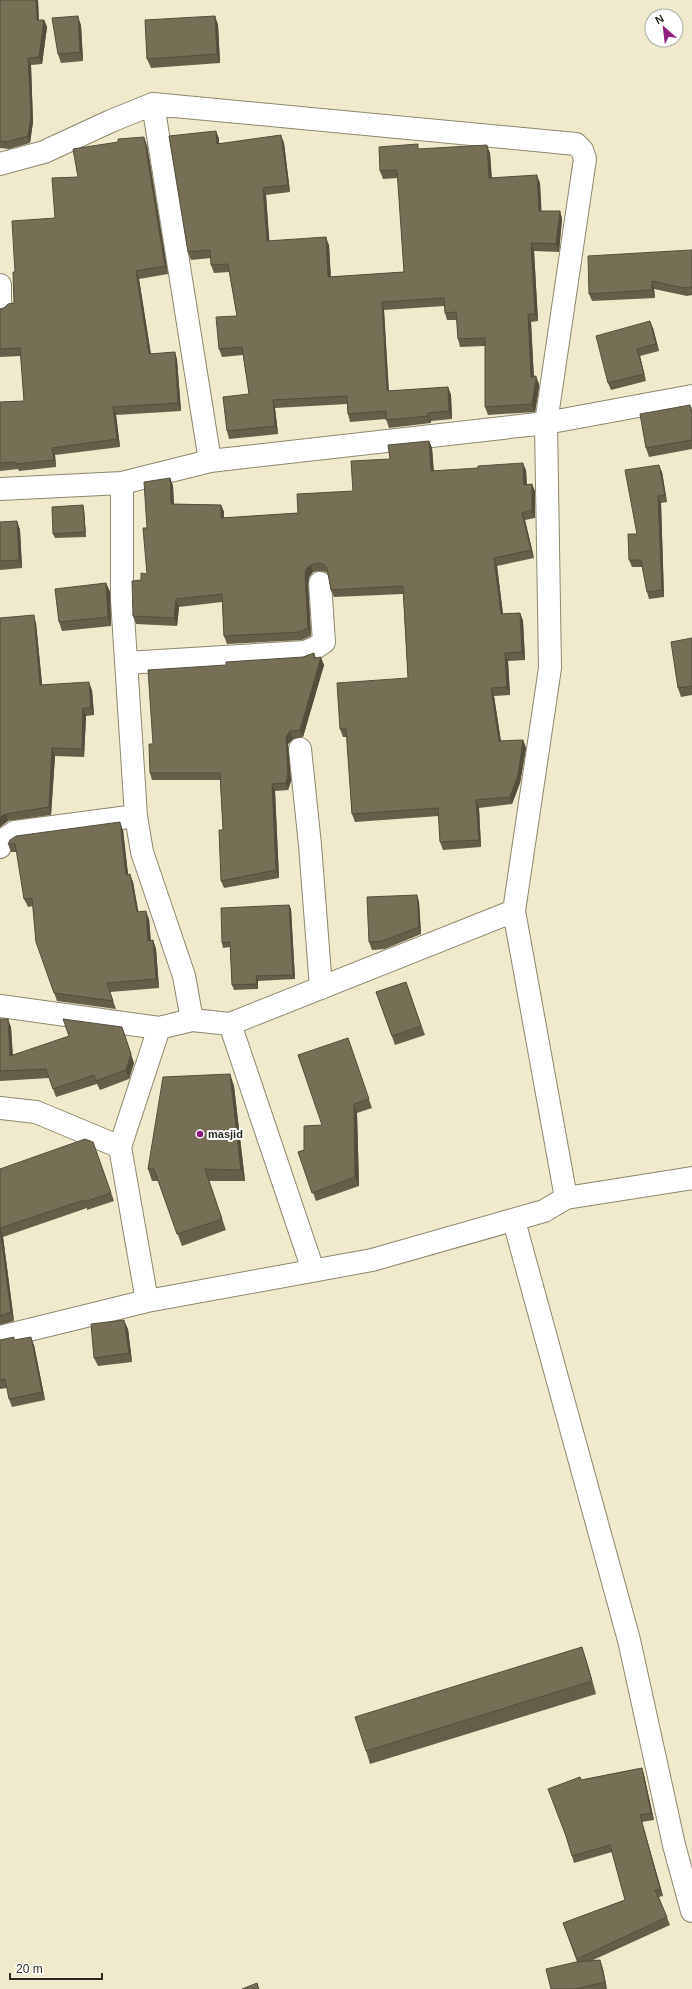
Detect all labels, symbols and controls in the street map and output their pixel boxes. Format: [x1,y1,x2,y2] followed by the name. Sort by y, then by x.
[644,8,684,48] north arrow
[653,12,666,26] text: N
[208,1128,243,1140] place label: masjid
[195,1129,205,1139] marker: masjid
[10,1955,102,1981] scale bar
[16,1962,43,1976] text: 20 m

